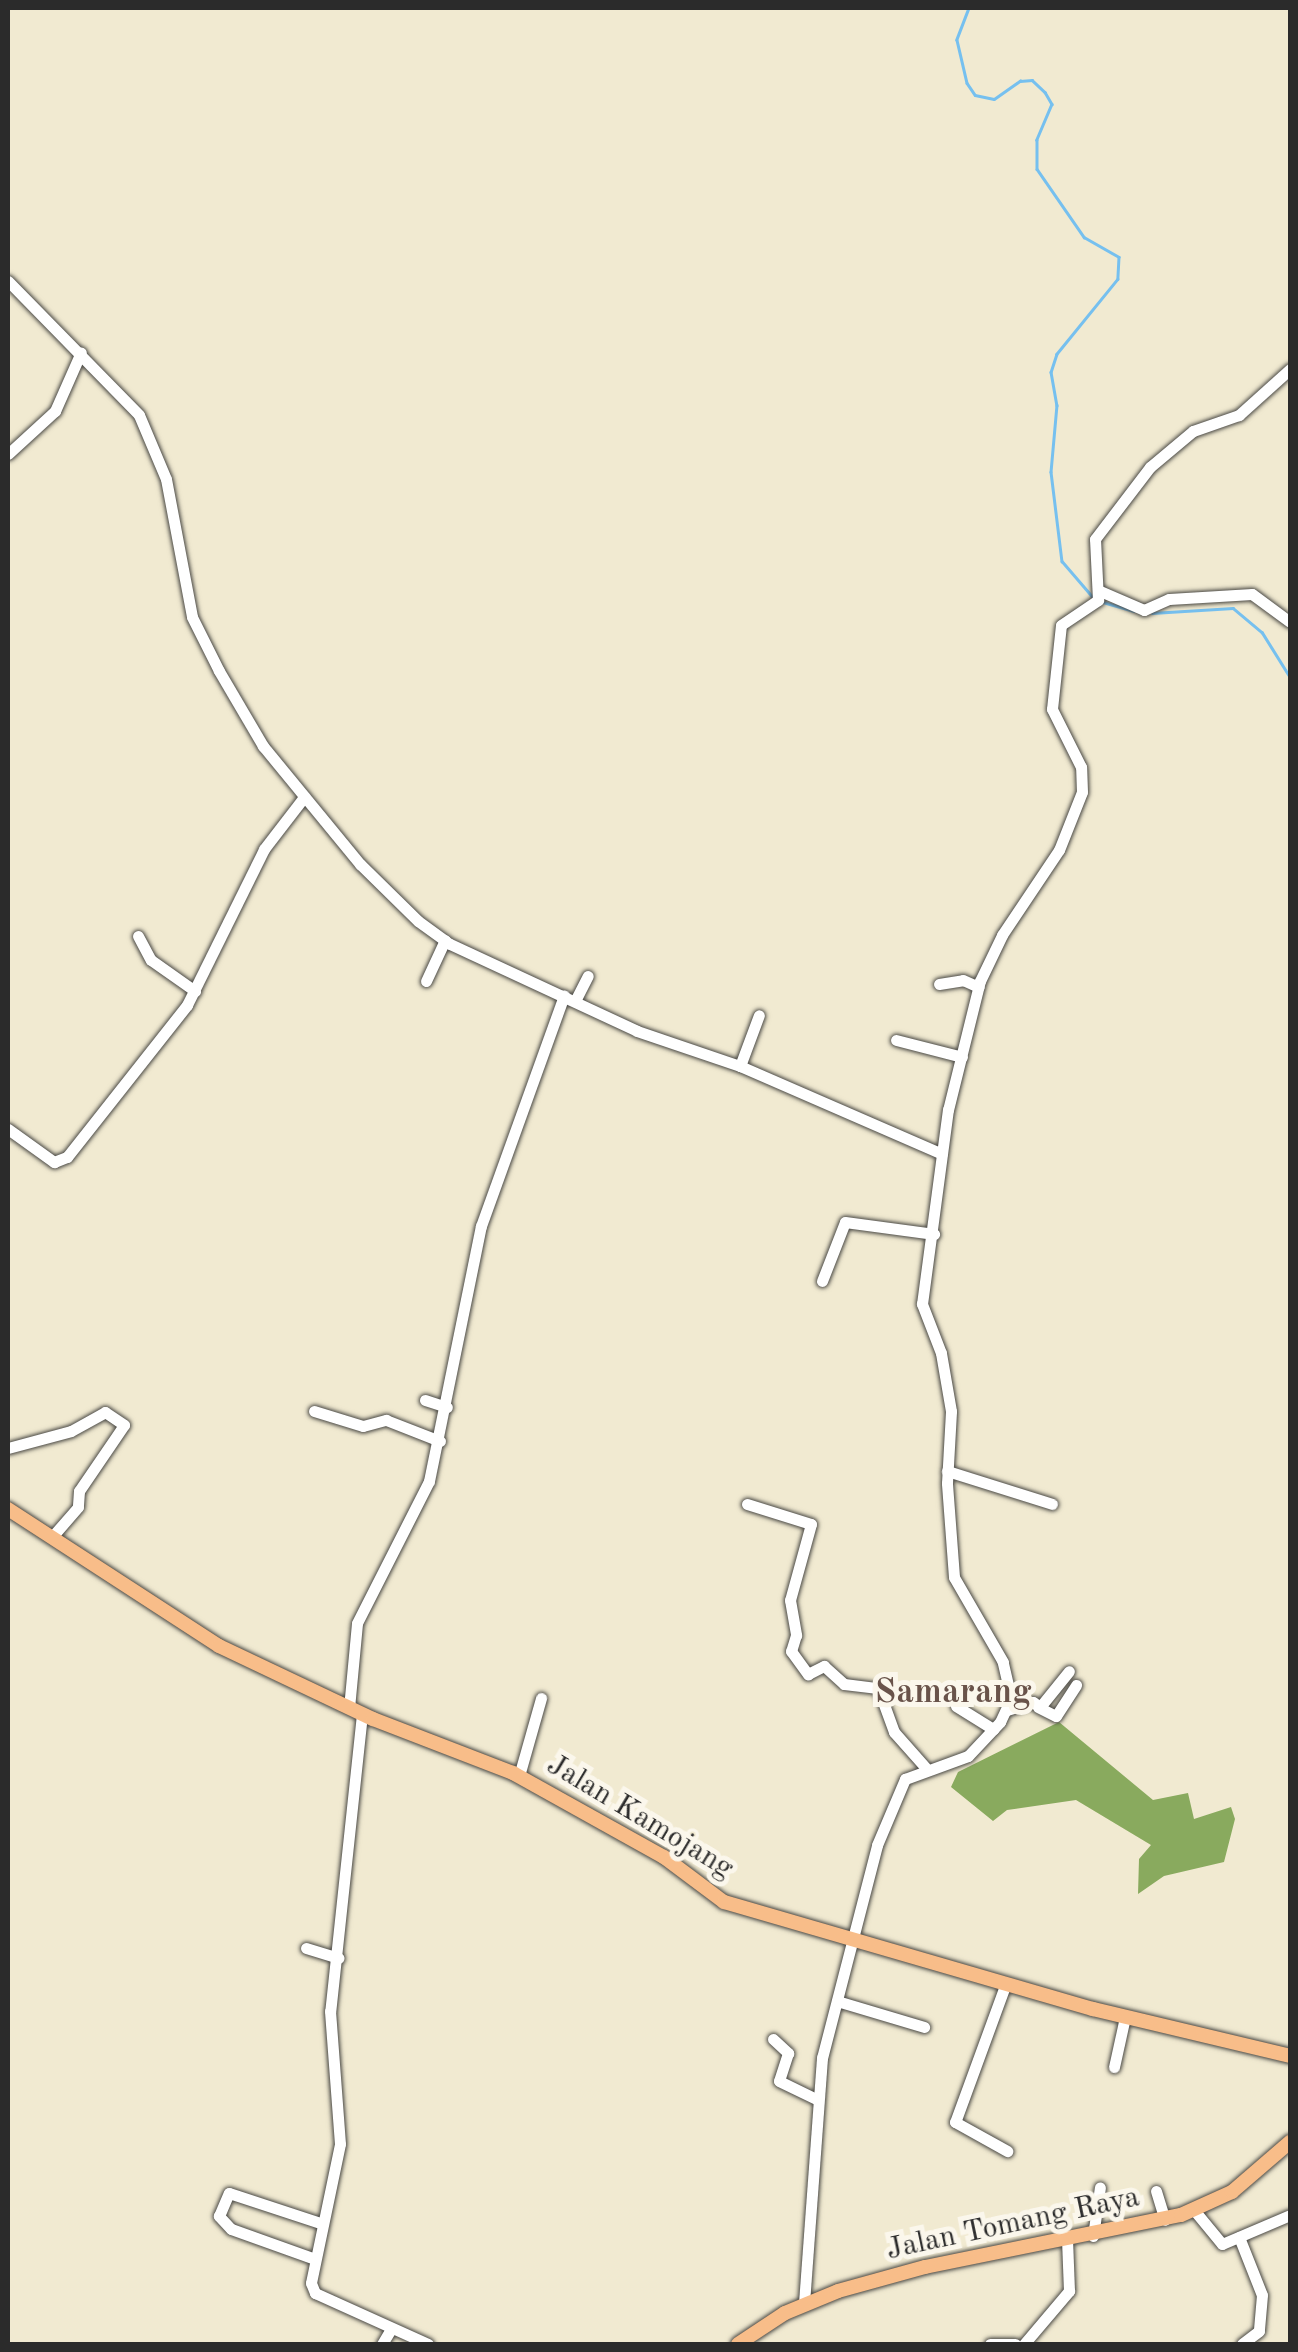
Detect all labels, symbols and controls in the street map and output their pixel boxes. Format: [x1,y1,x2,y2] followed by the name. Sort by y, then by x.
[874,1672,1032,1714] district label: Samarang
[540,1747,740,1887] street label: Jalan Kamojang
[883,2180,1143,2268] street label: Jalan Tomang Raya

